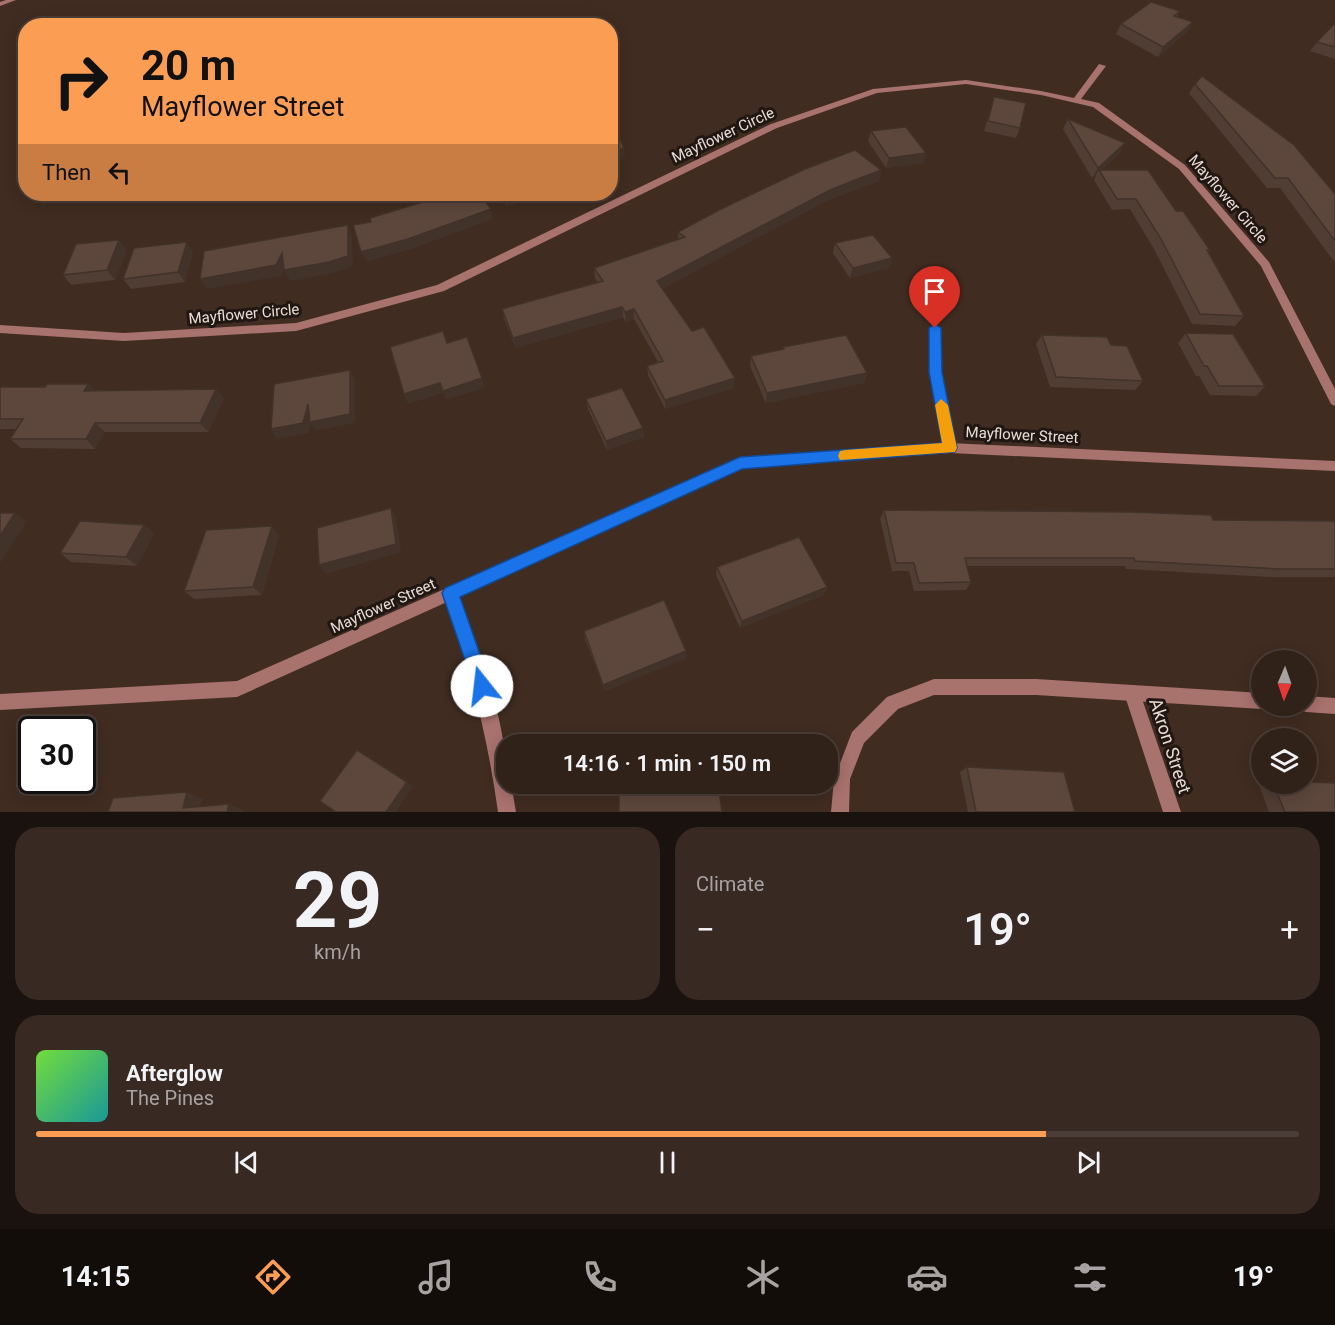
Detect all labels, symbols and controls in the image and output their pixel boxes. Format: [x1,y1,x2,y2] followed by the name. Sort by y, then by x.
[141,41,236,90] text: 20 m
[42,42,120,120] icon: right
[141,91,344,123] text: Mayflower Street
[669,103,777,167] street label: Mayflower Circle
[1185,151,1271,247] street label: Mayflower Circle
[103,156,136,189] icon: left
[42,160,91,185] text: Then
[909,266,960,328] pin
[918,275,951,308] icon: arrive
[188,300,300,328] street label: Mayflower Circle
[965,423,1079,447] street label: Mayflower Street
[328,575,438,637] street label: Mayflower Street
[1251,650,1317,716] north arrow
[1251,650,1317,794] map controls
[450,654,514,718] position arrow
[1145,696,1196,796] street label: Akron Street
[18,716,96,794] speed limit sign: 30
[1251,728,1317,794] button: layers
[563,751,771,776] text: 14:16 · 1 min · 150 m
[293,855,382,946] text: 29
[696,872,764,896] text: Climate
[963,903,1032,956] text: 19°
[696,910,715,949] text: −
[1280,910,1299,949] text: +
[314,940,361,964] text: km/h
[126,1061,223,1086] text: Afterglow
[126,1086,214,1110] text: The Pines
[230,1146,263,1179] icon: previous
[651,1146,684,1179] icon: pause
[1072,1146,1105,1179] icon: next
[252,1256,294,1298] icon: directions
[415,1256,457,1298] icon: music
[579,1256,621,1298] icon: phone
[742,1256,784,1298] icon: climate
[906,1256,948,1298] icon: car
[1069,1256,1111,1298] icon: filters
[61,1261,130,1293] text: 14:15
[1233,1261,1274,1293] text: 19°

